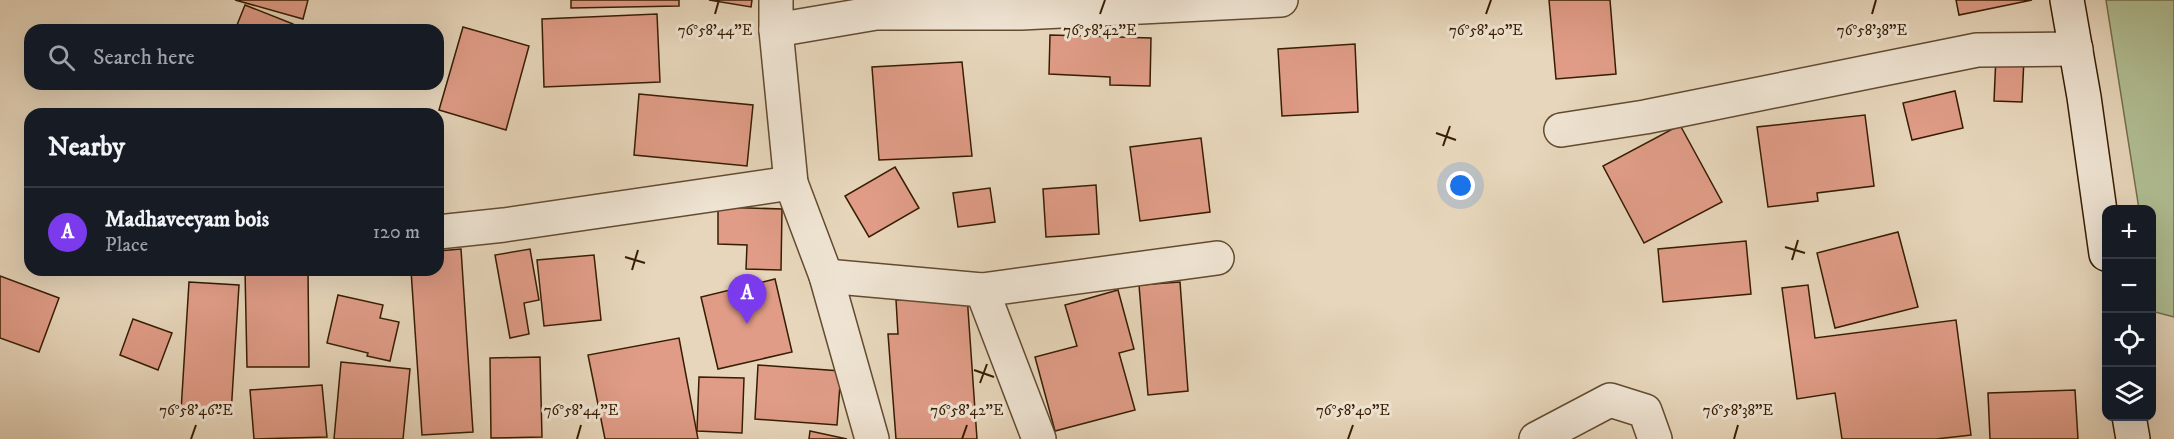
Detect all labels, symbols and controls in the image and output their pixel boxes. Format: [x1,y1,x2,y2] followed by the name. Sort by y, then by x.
[678,21,753,40] text: 76°58'44"E
[1063,21,1137,40] text: 76°58'42"E
[1449,21,1523,40] text: 76°58'40"E
[1837,21,1908,40] text: 76°58'38"E
[24,24,444,90] search box
[45,41,78,74] icon: search
[93,44,195,71] text: Search here
[48,131,125,164] text: Nearby
[1446,171,1475,200] your location
[2102,205,2156,421] map controls
[2102,205,2156,259] button: +
[105,206,269,233] text: Madhaveeyam bois
[61,220,74,245] text: A
[373,220,420,245] text: 120 m
[105,233,148,258] text: Place
[2102,259,2156,313] button: −
[728,274,766,324] pin: A
[2102,313,2156,367] button: locate
[2102,367,2156,421] button: layers
[159,401,233,420] text: 76°58'46"E
[544,401,619,420] text: 76°58'44"E
[930,401,1004,420] text: 76°58'42"E
[1316,401,1390,420] text: 76°58'40"E
[1703,401,1774,420] text: 76°58'38"E

